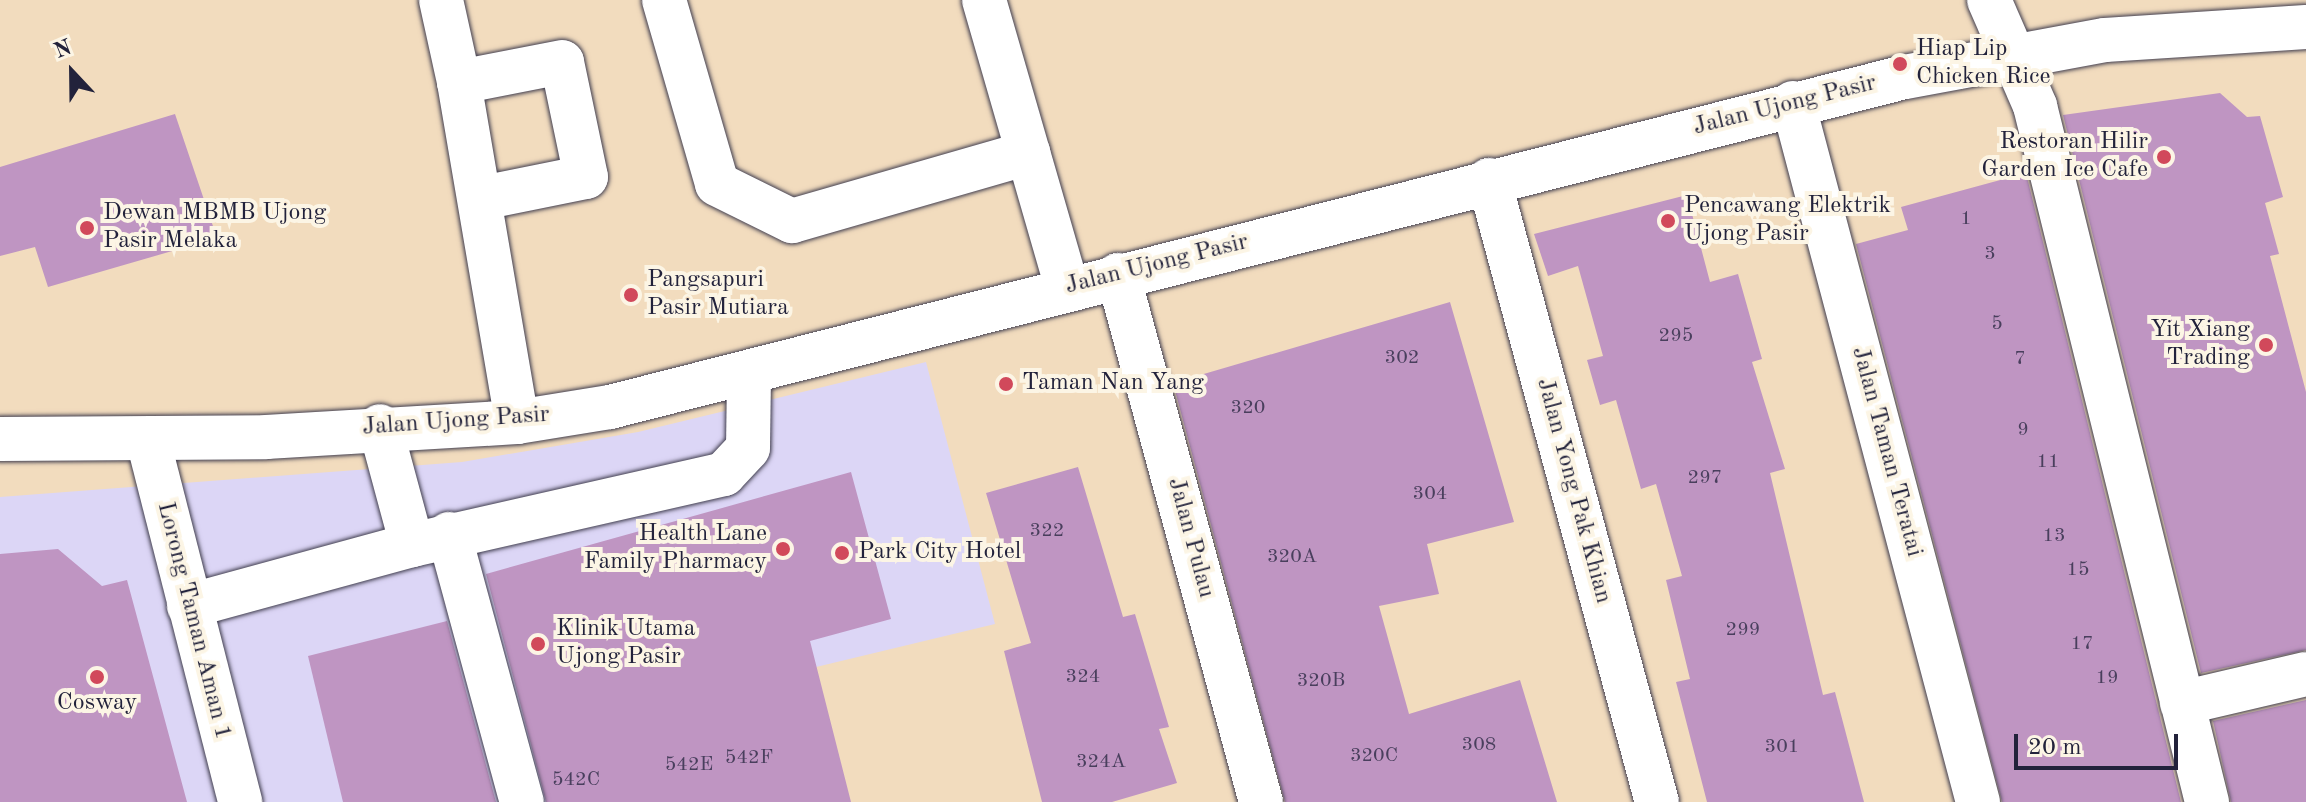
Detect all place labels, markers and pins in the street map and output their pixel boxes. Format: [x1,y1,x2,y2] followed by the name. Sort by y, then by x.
[1916,36,2050,92] place label: Hiap Lip Chicken Rice
[1891,55,1909,73] marker: Hiap Lip Chicken Rice
[1981,129,2148,185] place label: Restoran Hilir Garden Ice Cafe
[2155,148,2173,166] marker: Restoran Hilir Garden Ice Cafe
[1684,193,1891,249] place label: Pencawang Elektrik Ujong Pasir
[103,200,326,256] place label: Dewan MBMB Ujong Pasir Melaka
[1659,212,1677,230] marker: Pencawang Elektrik Ujong Pasir
[78,219,96,237] marker: Dewan MBMB Ujong Pasir Melaka
[647,267,789,323] place label: Pangsapuri Pasir Mutiara
[622,286,640,304] marker: Pangsapuri Pasir Mutiara
[2150,317,2250,373] place label: Yit Xiang Trading
[2257,336,2275,354] marker: Yit Xiang Trading
[1022,370,1204,398] place label: Taman Nan Yang
[997,375,1015,393] marker: Taman Nan Yang
[584,521,767,577] place label: Health Lane Family Pharmacy
[858,539,1021,567] place label: Park City Hotel
[774,540,792,558] marker: Health Lane Family Pharmacy
[833,544,851,562] marker: Park City Hotel
[556,616,696,672] place label: Klinik Utama Ujong Pasir
[527,633,549,655] marker: Klinik Utama Ujong Pasir
[88,668,106,686] marker: Cosway
[57,690,137,718] place label: Cosway

